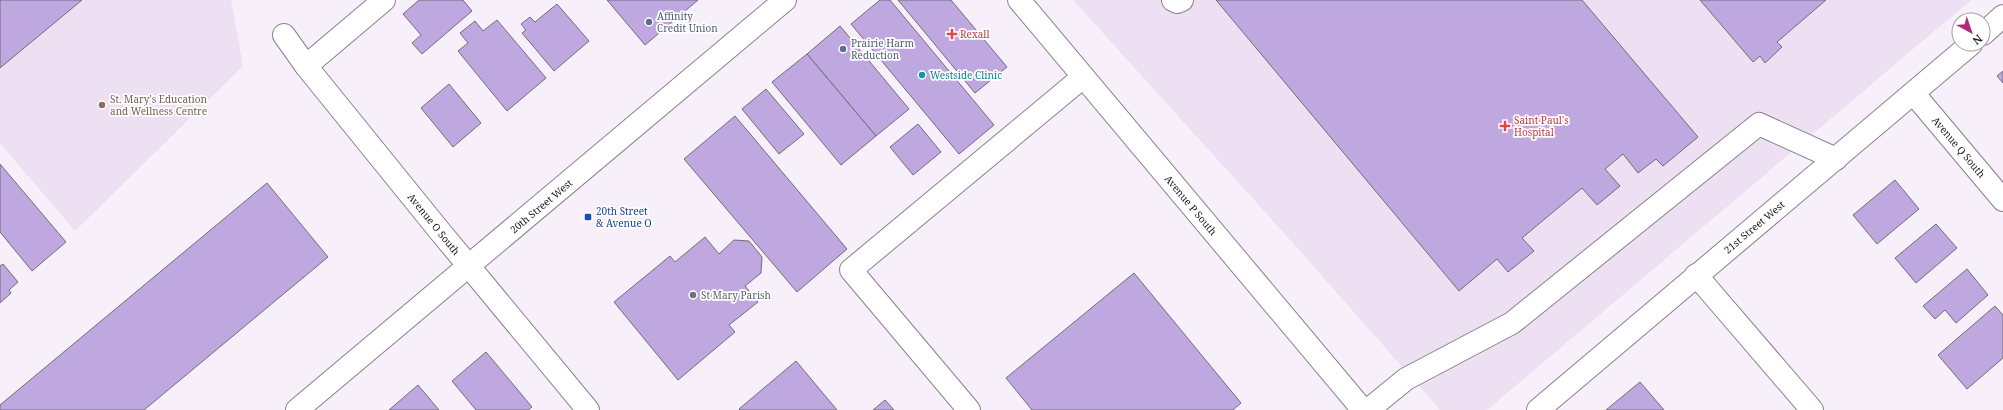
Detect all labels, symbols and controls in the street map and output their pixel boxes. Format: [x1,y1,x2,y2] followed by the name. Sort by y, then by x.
[657,9,718,35] place label: Affinity Credit Union
[1951,12,1991,52] north arrow
[644,17,654,27] marker: Affinity Credit Union
[960,27,990,41] place label: Rexall
[947,29,957,39] marker: Rexall
[1969,32,1986,49] text: N
[851,36,915,62] place label: Prairie Harm Reduction
[838,44,848,54] marker: Prairie Harm Reduction
[930,68,1002,82] place label: Westside Clinic
[917,70,927,80] marker: Westside Clinic
[110,92,207,118] place label: St. Mary's Education and Wellness Centre
[97,100,107,110] marker: St. Mary's Education and Wellness Centre
[1514,113,1569,139] place label: Saint Paul's Hospital
[1929,113,1989,181] street label: Avenue Q South
[1499,120,1511,132] marker: Saint Paul's Hospital
[1162,172,1221,238] street label: Avenue P South
[507,175,576,236] street label: 20th Street West
[405,190,464,258] street label: Avenue O South
[1721,197,1788,257] street label: 21st Street West
[596,204,652,230] place label: 20th Street & Avenue O
[583,212,593,222] marker: 20th Street & Avenue O
[701,288,772,302] place label: St Mary Parish
[688,290,698,300] marker: St Mary Parish

